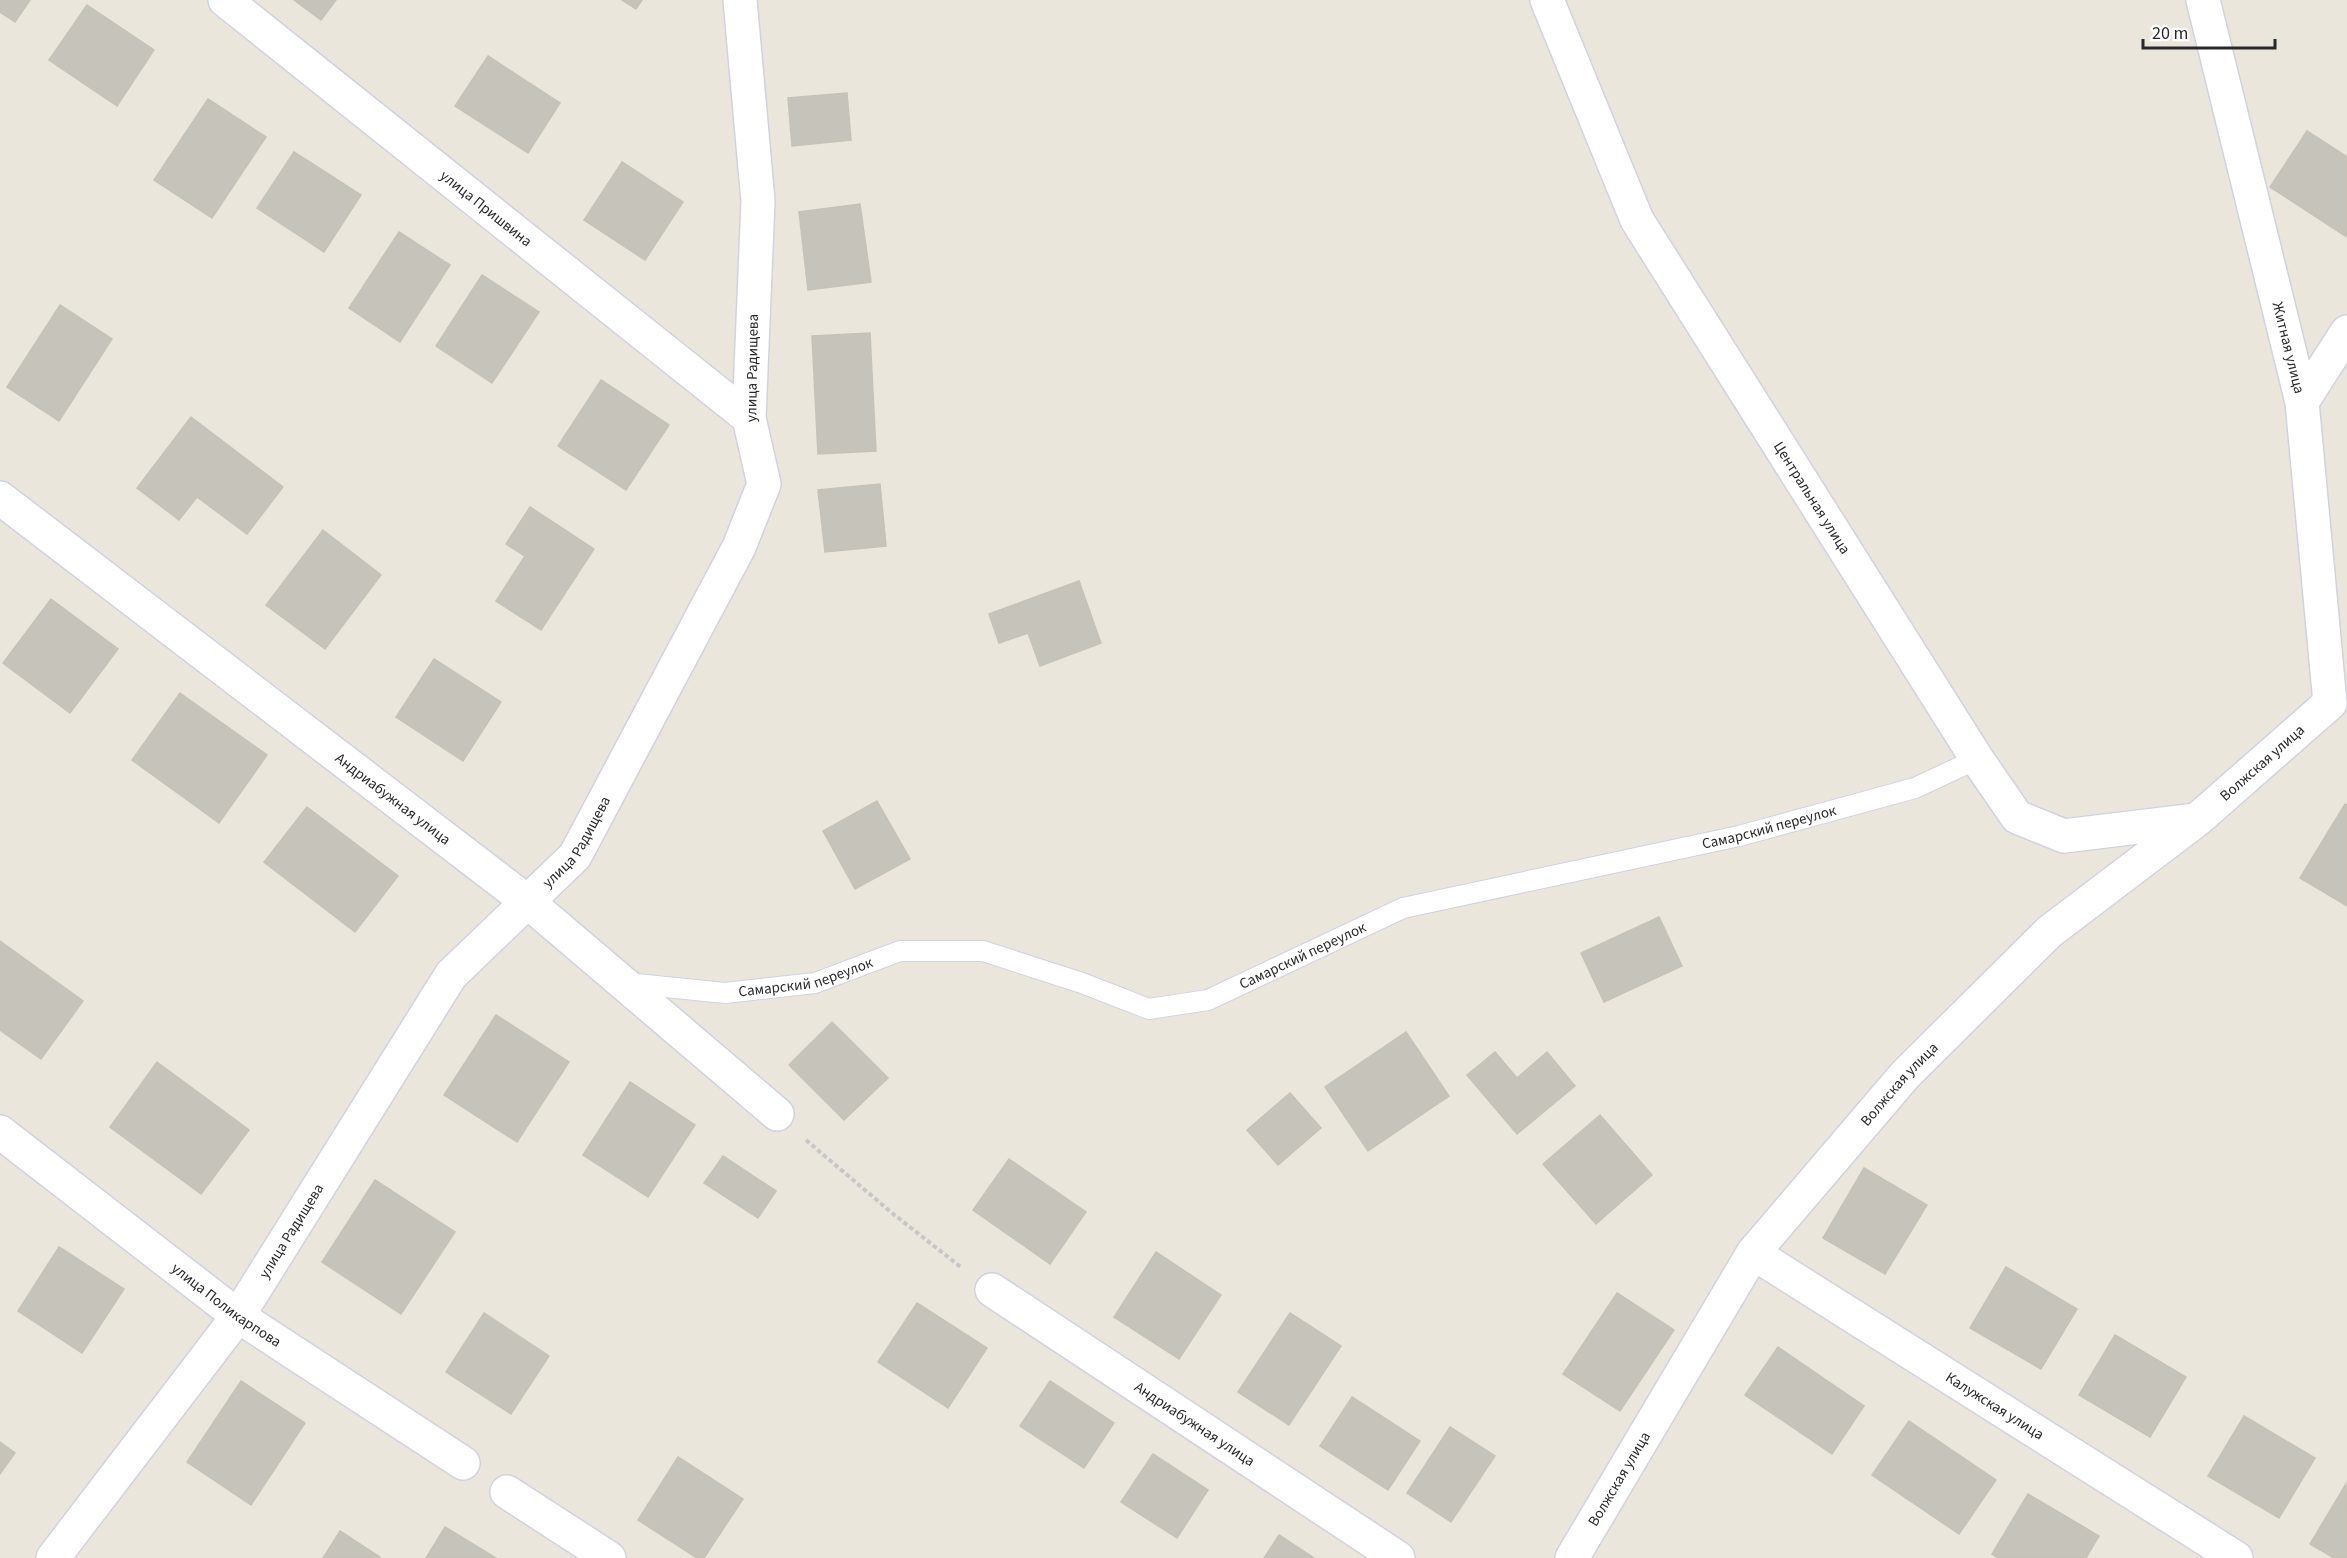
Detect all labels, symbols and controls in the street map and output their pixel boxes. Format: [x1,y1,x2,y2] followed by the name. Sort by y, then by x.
[2143,12,2275,50] scale bar
[2152,21,2188,46] text: 20 m
[435,165,536,252] street label: улица Пришвина
[2267,300,2310,396] street label: Житная улица
[741,314,764,422] street label: улица Радищева
[1768,437,1855,558] street label: Центральная улица
[2215,720,2309,806] street label: Волжская улица
[331,748,455,850] street label: Андриабужная улица
[538,792,616,893] street label: улица Радищева
[1700,800,1839,855] street label: Самарский переулок
[1236,917,1370,995] street label: Самарский переулок
[737,952,876,1002] street label: Самарский переулок
[1856,1038,1943,1131] street label: Волжская улица
[254,1180,329,1283] street label: улица Радищева
[167,1258,285,1352] street label: улица Поликарпова
[1941,1367,2048,1445] street label: Калужская улица
[1130,1377,1259,1472] street label: Андриабужная улица
[1583,1428,1656,1530] street label: Волжская улица

